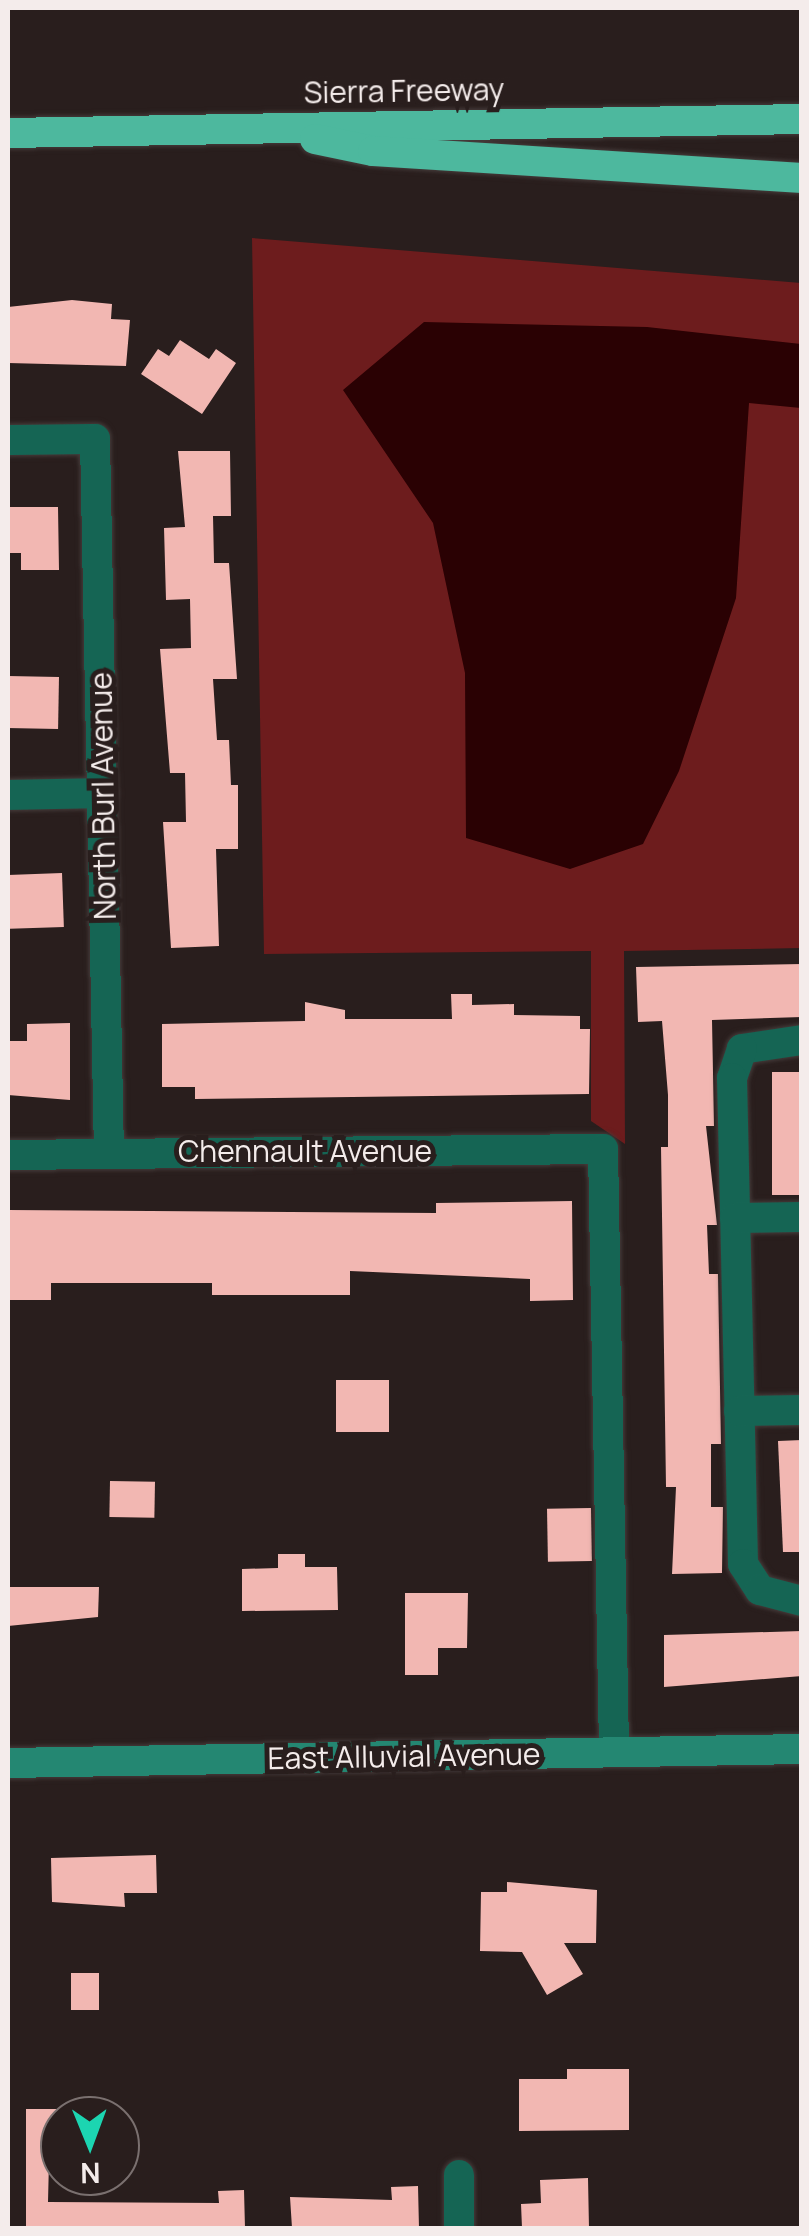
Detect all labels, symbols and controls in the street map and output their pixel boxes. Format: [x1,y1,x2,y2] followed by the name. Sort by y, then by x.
[303,71,505,111] street label: Sierra Freeway
[83,672,123,920] street label: North Burl Avenue
[178,1133,432,1169] street label: Chennault Avenue
[267,1736,541,1776] street label: East Alluvial Avenue
[40,2096,140,2196] north arrow
[80,2155,101,2193] text: N

